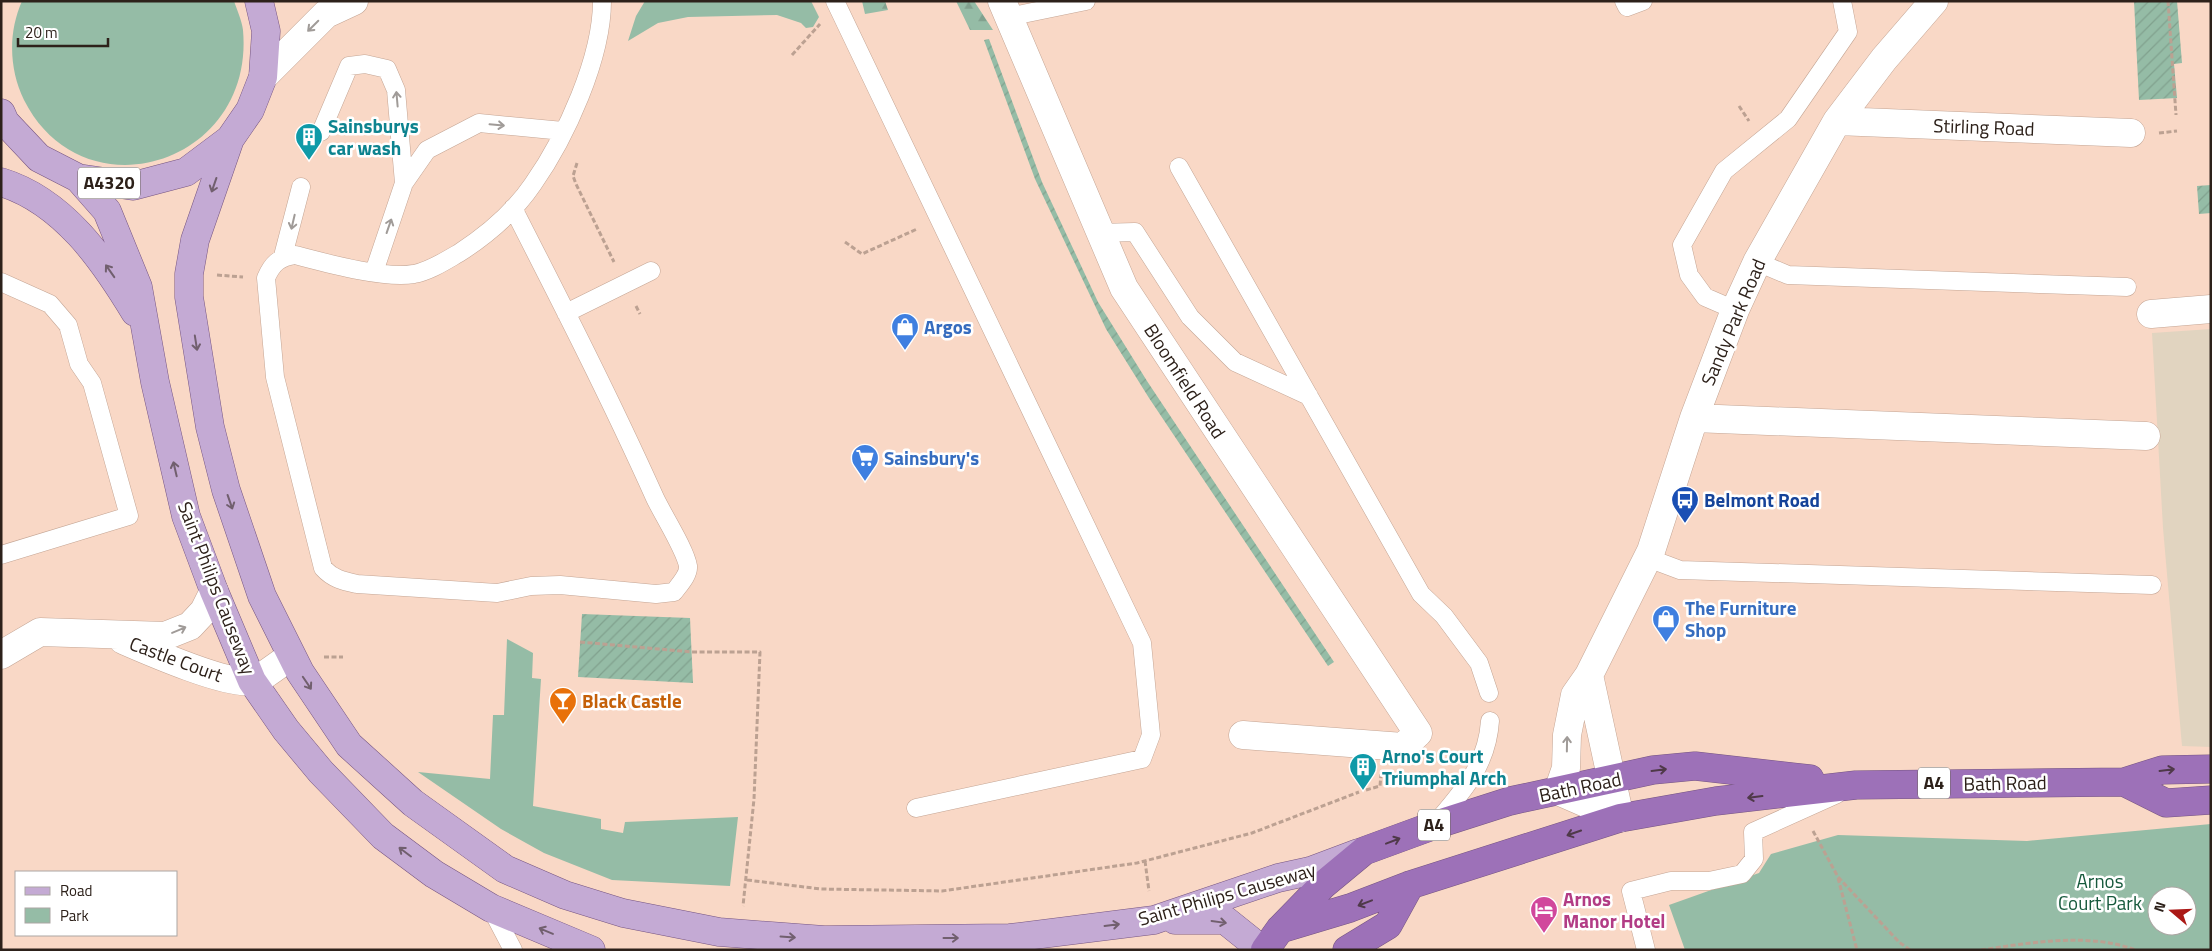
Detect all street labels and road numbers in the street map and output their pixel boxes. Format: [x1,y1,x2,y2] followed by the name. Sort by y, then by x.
[1933,110,2035,143] street label: Stirling Road
[78,168,140,198] road number: A4320
[1693,254,1772,390] street label: Sandy Park Road
[1137,318,1233,444] street label: Bloomfield Road
[171,497,264,679] street label: Saint Philips Causeway
[126,628,227,689] street label: Castle Court
[1536,764,1624,809] street label: Bath Road
[1963,767,2047,798] street label: Bath Road
[1918,768,1950,798] road number: A4
[1418,810,1450,840] road number: A4
[1135,854,1319,933] street label: Saint Philips Causeway

